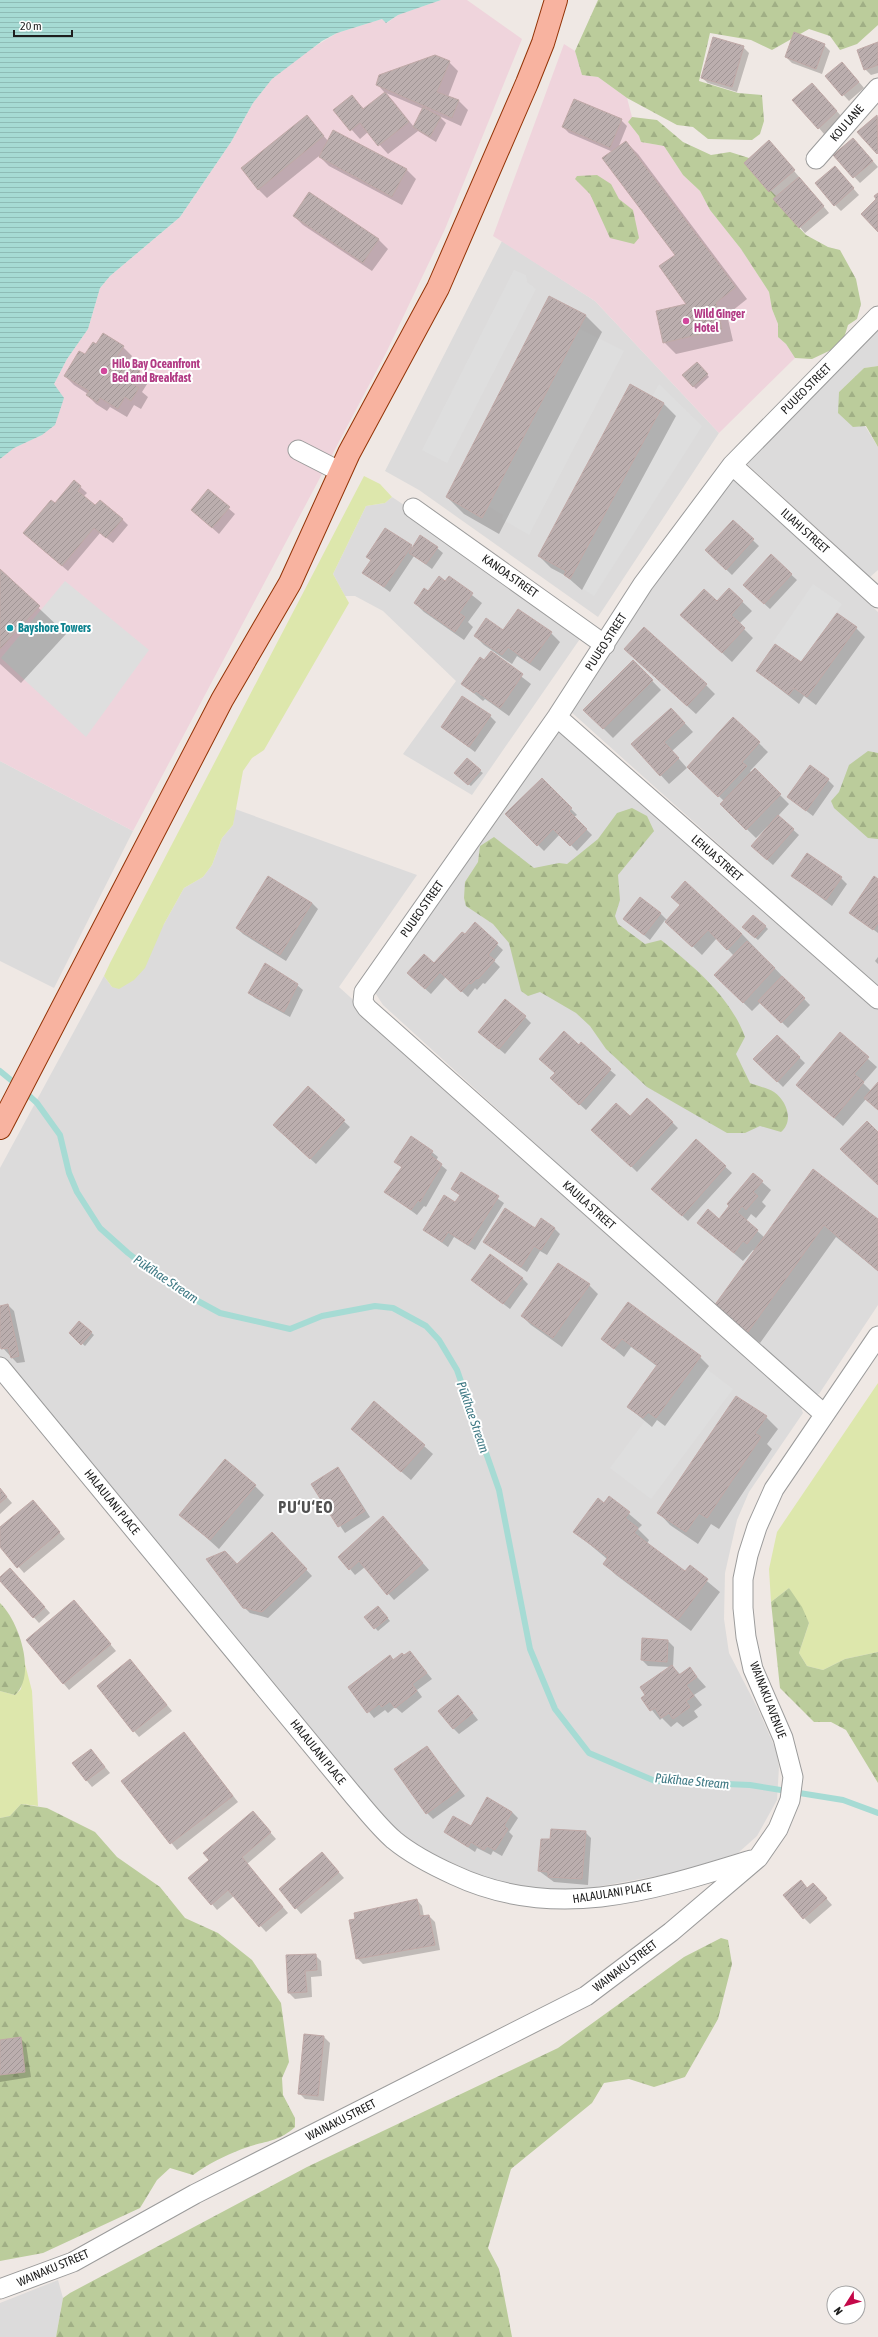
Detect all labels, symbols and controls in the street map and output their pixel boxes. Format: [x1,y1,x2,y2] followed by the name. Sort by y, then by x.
[14,12,72,38] scale bar
[20,19,42,33] text: 20 m
[827,102,867,144] street label: KOU LANE
[693,307,745,335] place label: Wild Ginger Hotel
[681,316,691,326] marker: Wild Ginger Hotel
[112,357,201,385] place label: Hilo Bay Oceanfront Bed and Breakfast
[778,360,835,417] street label: PUUEO STREET
[99,366,109,376] marker: Hilo Bay Oceanfront Bed and Breakfast
[778,506,833,557] street label: ILIAHI STREET
[479,552,541,601] street label: KANOA STREET
[582,610,630,673] street label: PUUEO STREET
[18,621,92,635] place label: Bayshore Towers
[5,623,15,633] marker: Bayshore Towers
[689,832,746,884] street label: LEHUA STREET
[397,878,447,940] street label: PUUEO STREET
[560,1178,619,1233] street label: KAUILA STREET
[131,1252,202,1306] water label: Pūkīhae Stream
[454,1379,492,1455] water label: Pūkīhae Stream
[81,1467,143,1537] street label: HALAULANI PLACE
[278,1498,334,1516] district label: PU‘U‘EO
[747,1660,789,1740] street label: WAINAKU AVENUE
[287,1717,349,1787] street label: HALAULANI PLACE
[654,1770,730,1792] water label: Pūkīhae Stream
[572,1880,652,1906] street label: HALAULANI PLACE
[590,1937,660,1995] street label: WAINAKU STREET
[304,2096,379,2144] street label: WAINAKU STREET
[15,2246,92,2289] street label: WAINAKU STREET
[826,2285,866,2325] north arrow
[831,2305,845,2317] text: N

